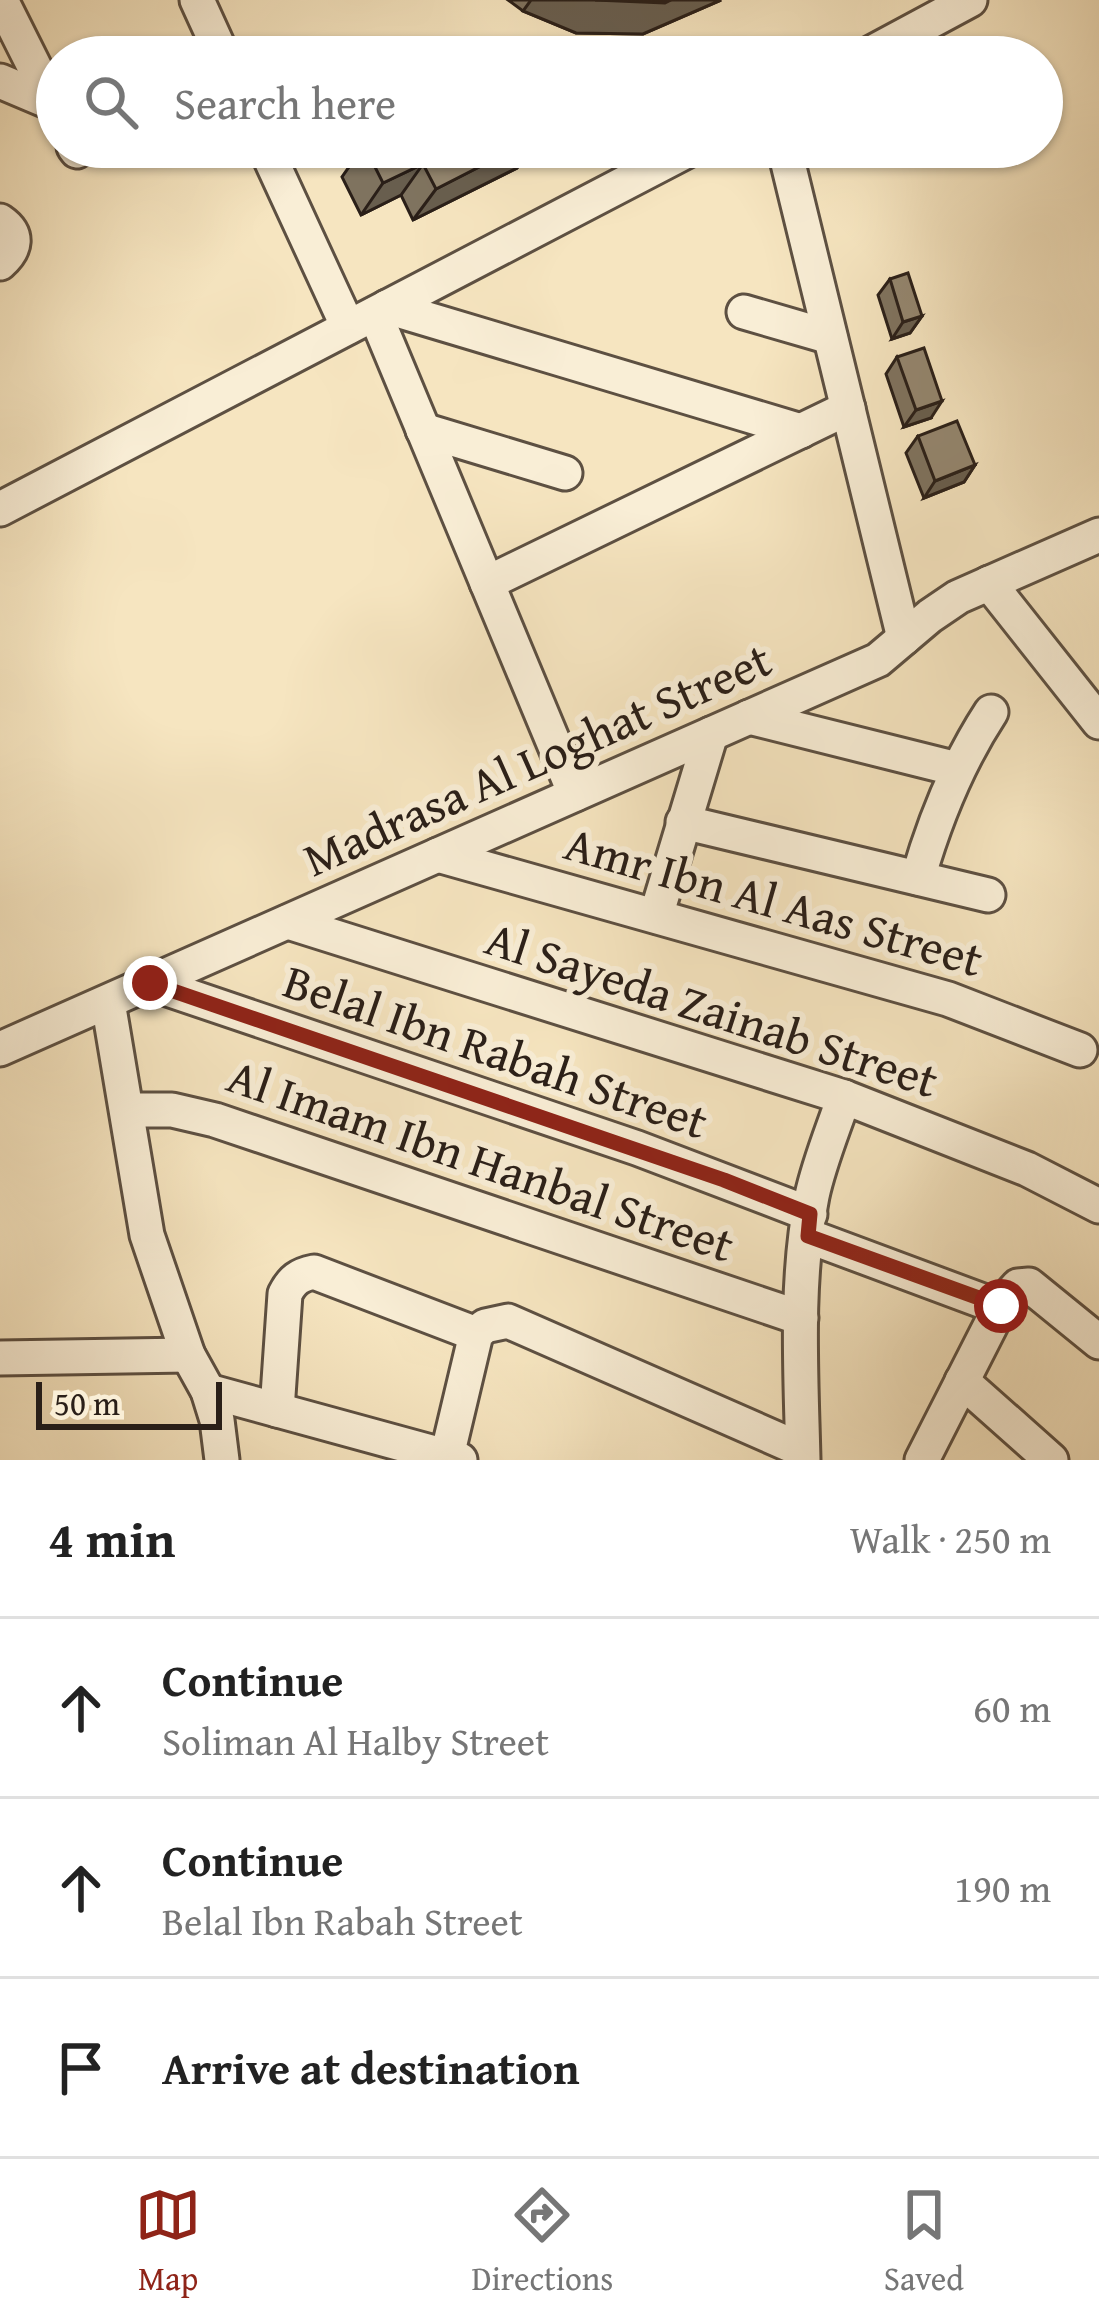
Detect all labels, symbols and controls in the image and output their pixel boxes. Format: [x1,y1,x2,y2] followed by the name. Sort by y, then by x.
[36,36,1063,168] search box
[78,69,144,135] icon: search
[174,70,396,135] text: Search here
[291,623,782,894] street label: Madrasa Al Loghat Street
[557,807,992,994] street label: Amr Ibn Al Aas Street
[477,902,947,1115] street label: Al Sayeda Zainab Street
[275,945,718,1156] street label: Belal Ibn Rabah Street
[123,956,177,1010] route end
[218,1039,744,1280] street label: Al Imam Ibn Hanbal Street
[974,1279,1028,1333] route start
[36,1376,222,1429] scale bar
[54,1379,120,1427] text: 50 m
[48,1501,175,1576] text: 4 min
[850,1510,1051,1567] text: Walk · 250 m
[162,1647,343,1712] text: Continue
[48,1675,114,1741] icon: ahead
[973,1679,1051,1736] text: 60 m
[162,1712,549,1769] text: Soliman Al Halby Street
[162,1827,343,1892] text: Continue
[48,1855,114,1921] icon: ahead
[954,1859,1051,1916] text: 190 m
[162,1892,523,1949] text: Belal Ibn Rabah Street
[48,2035,114,2101] icon: arrive
[162,2035,580,2100] text: Arrive at destination
[135,2182,201,2302] tab: Map
[472,2182,613,2302] tab: Directions
[884,2182,964,2302] tab: Saved

